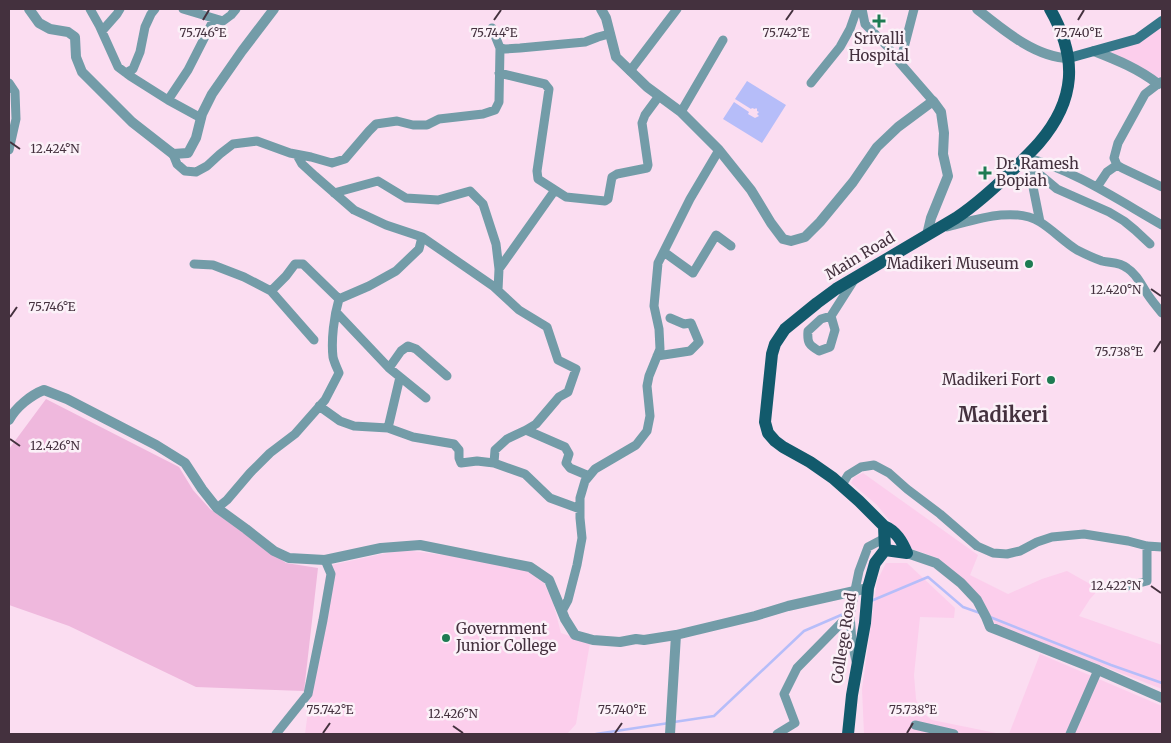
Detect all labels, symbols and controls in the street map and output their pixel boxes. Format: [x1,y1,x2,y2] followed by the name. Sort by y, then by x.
[872,14,886,28] marker: Srivalli Hospital
[180,25,227,40] text: 75.746°E
[471,25,518,40] text: 75.744°E
[763,25,810,40] text: 75.742°E
[1054,25,1102,40] text: 75.740°E
[849,29,910,65] place label: Srivalli Hospital
[30,141,80,156] text: 12.424°N
[996,154,1079,190] place label: Dr. Ramesh Bopiah
[978,166,992,180] marker: Dr. Ramesh Bopiah
[822,227,898,284] street label: Main Road
[887,254,1019,273] place label: Madikeri Museum
[1023,258,1035,270] marker: Madikeri Museum
[1091,282,1142,297] text: 12.420°N
[29,299,76,314] text: 75.746°E
[1095,344,1143,359] text: 75.738°E
[942,370,1041,389] place label: Madikeri Fort
[1045,374,1057,386] marker: Madikeri Fort
[958,402,1048,427] district label: Madikeri
[30,438,80,453] text: 12.426°N
[1091,578,1142,593] text: 12.422°N
[827,591,860,685] street label: College Road
[455,619,556,655] place label: Government Junior College
[440,632,452,644] marker: Government Junior College
[307,702,354,717] text: 75.742°E
[598,702,646,717] text: 75.740°E
[889,702,937,717] text: 75.738°E
[428,706,478,721] text: 12.426°N

